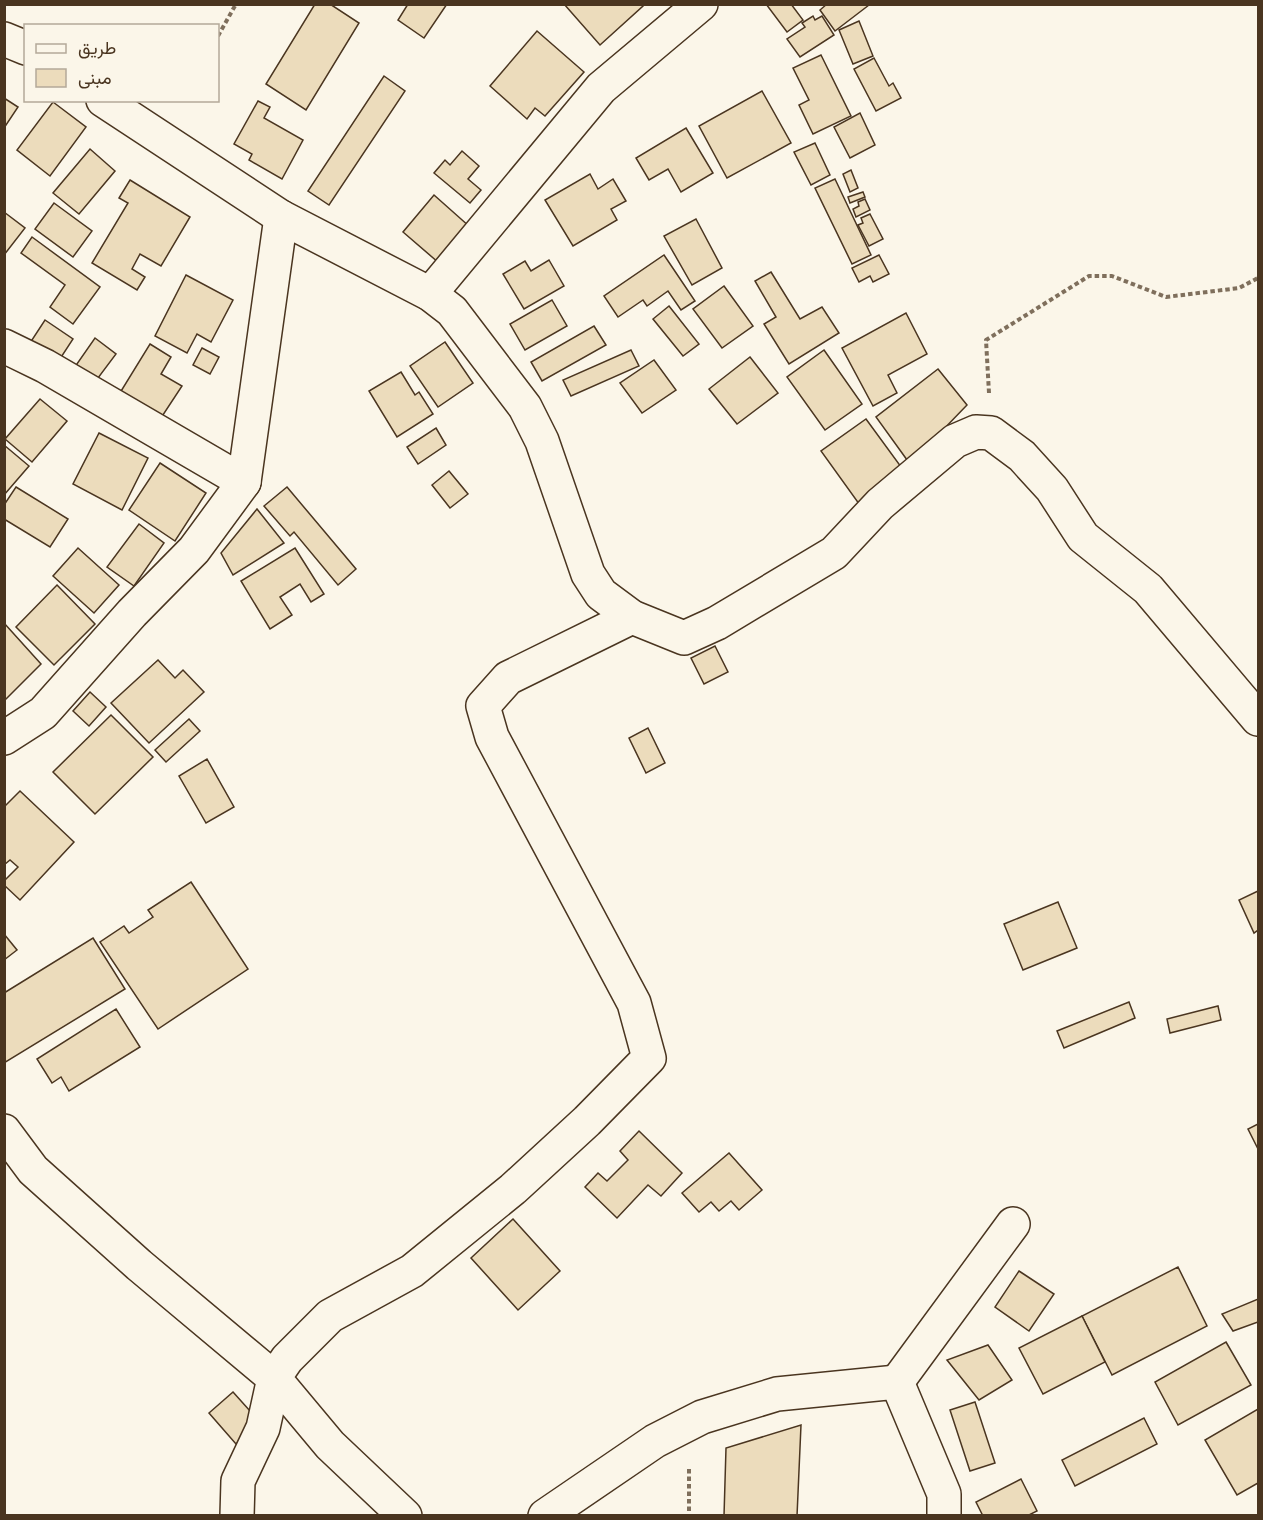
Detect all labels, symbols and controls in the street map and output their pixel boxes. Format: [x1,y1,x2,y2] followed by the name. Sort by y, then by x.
[24,24,219,102] legend
[78,36,116,59] text: طريق
[78,66,112,89] text: مبنى

